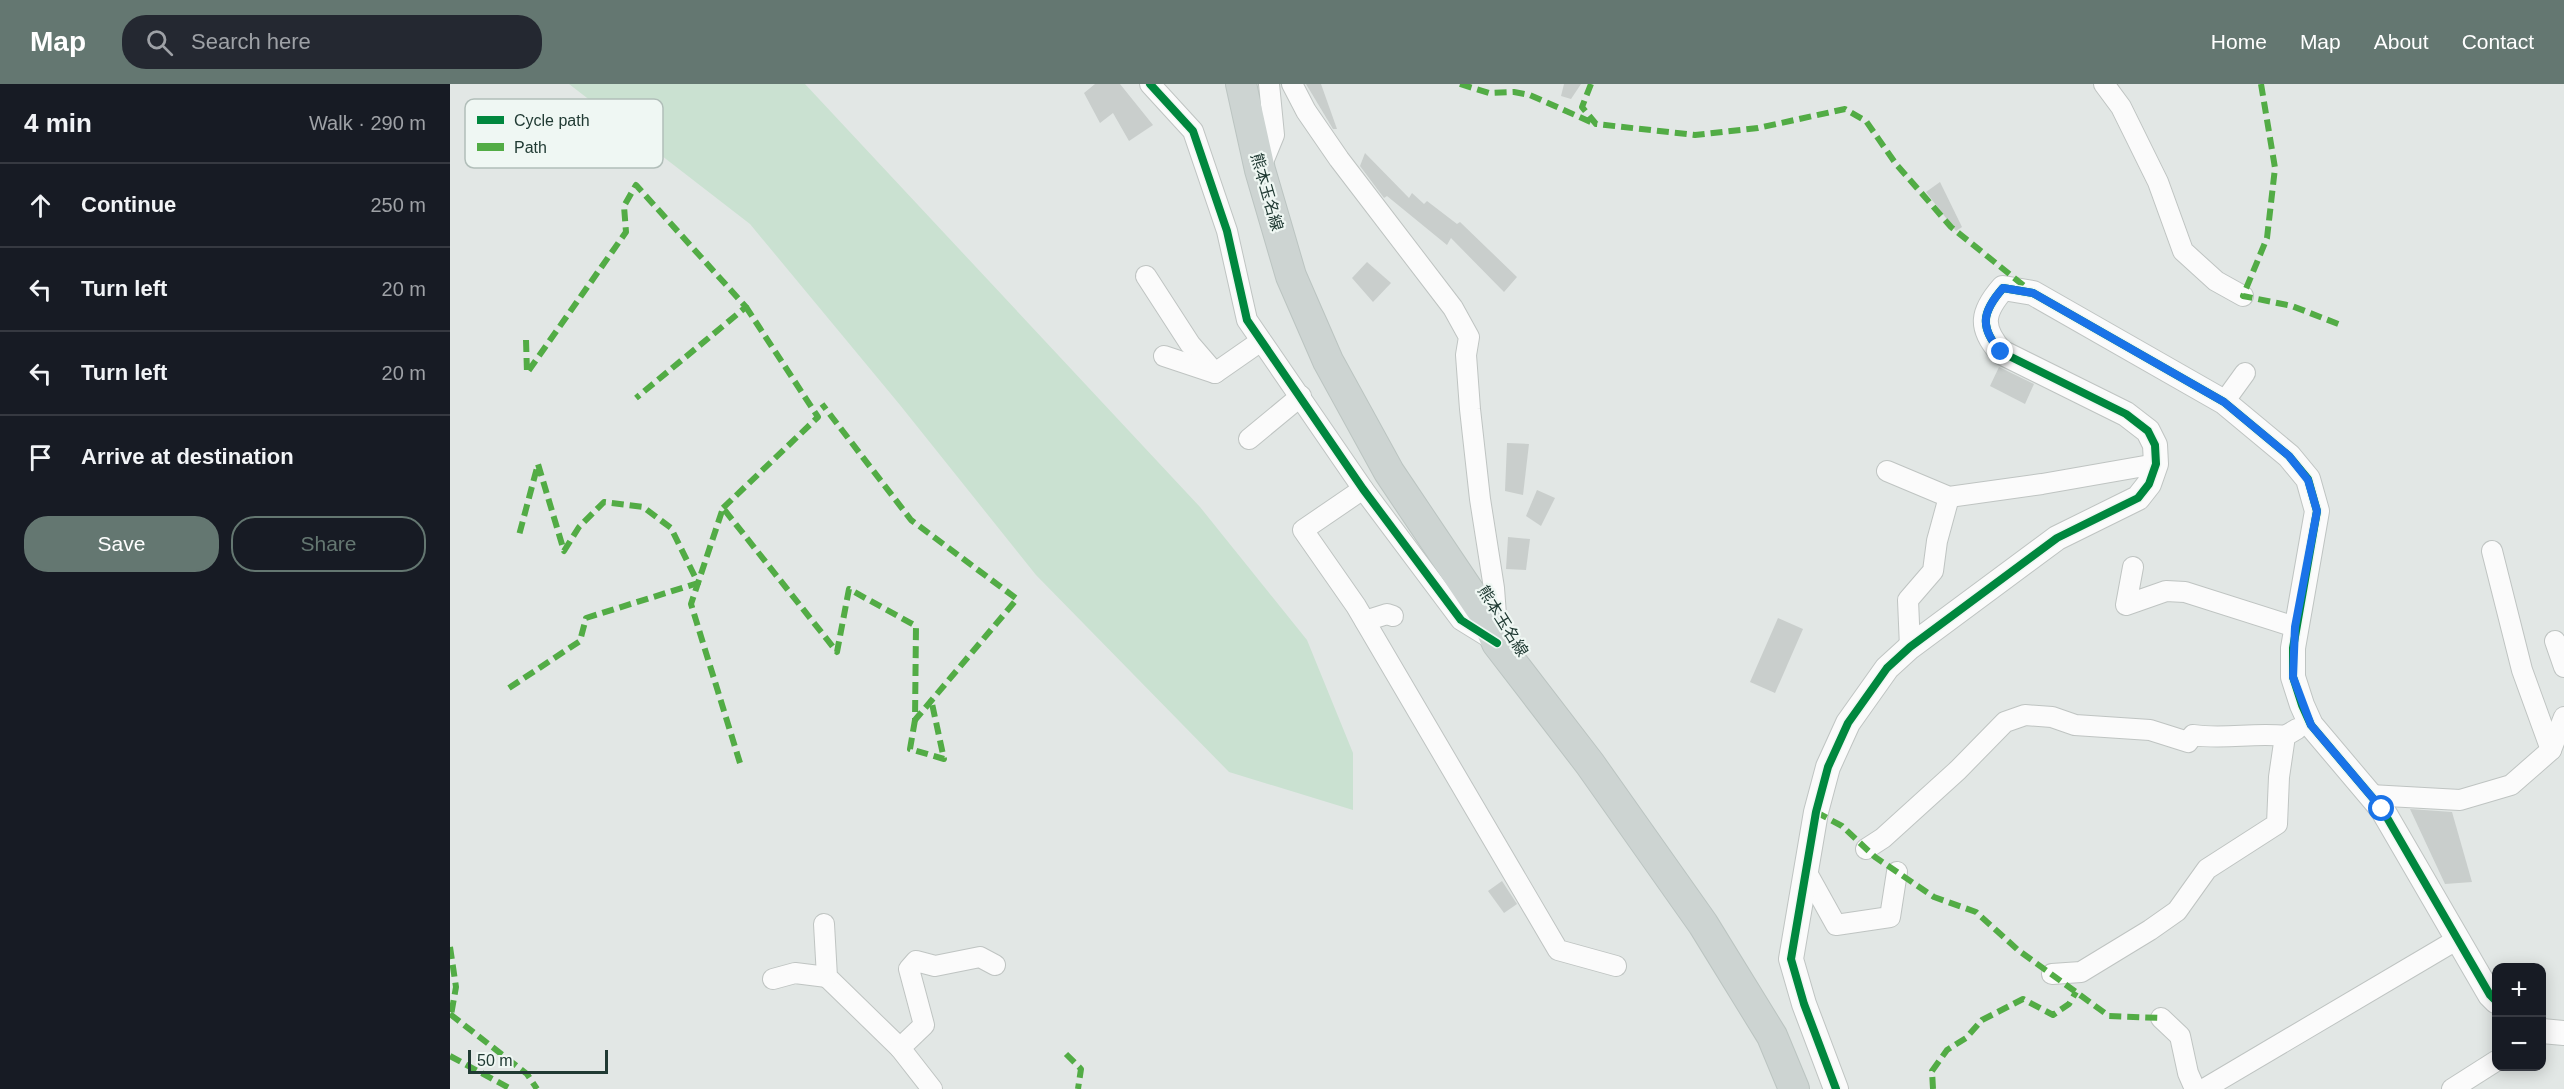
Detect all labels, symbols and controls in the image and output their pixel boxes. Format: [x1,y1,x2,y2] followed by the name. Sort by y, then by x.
[122,15,542,69] search box
[30,26,86,57] text: Map
[143,26,176,59] icon: search
[191,29,311,54] text: Search here
[2211,30,2267,53] text: Home
[2300,30,2341,53] text: Map
[2374,30,2429,53] text: About
[2462,30,2534,53] text: Contact
[465,99,663,168] legend
[24,108,92,138] text: 4 min
[309,112,426,134] text: Walk · 290 m
[514,112,590,129] text: Cycle path
[514,139,547,156] text: Path
[1248,151,1286,233] street label: 熊本玉名線
[24,189,57,222] icon: ahead
[81,192,176,217] text: Continue
[370,194,426,216] text: 250 m
[24,273,57,306] icon: left
[81,276,167,301] text: Turn left
[382,278,426,300] text: 20 m
[1987,338,2013,364] route end
[24,357,57,390] icon: left
[81,360,167,385] text: Turn left
[382,362,426,384] text: 20 m
[24,441,57,474] icon: arrive
[81,444,294,469] text: Arrive at destination
[24,516,219,572] button: Save
[231,516,426,572] button: Share
[1475,583,1531,659] street label: 熊本玉名線
[2368,795,2394,821] route start
[2492,963,2546,1071] map controls
[2492,963,2546,1017] button: +
[2492,1017,2546,1071] button: −
[468,1047,608,1074] scale bar
[477,1052,513,1069] text: 50 m

